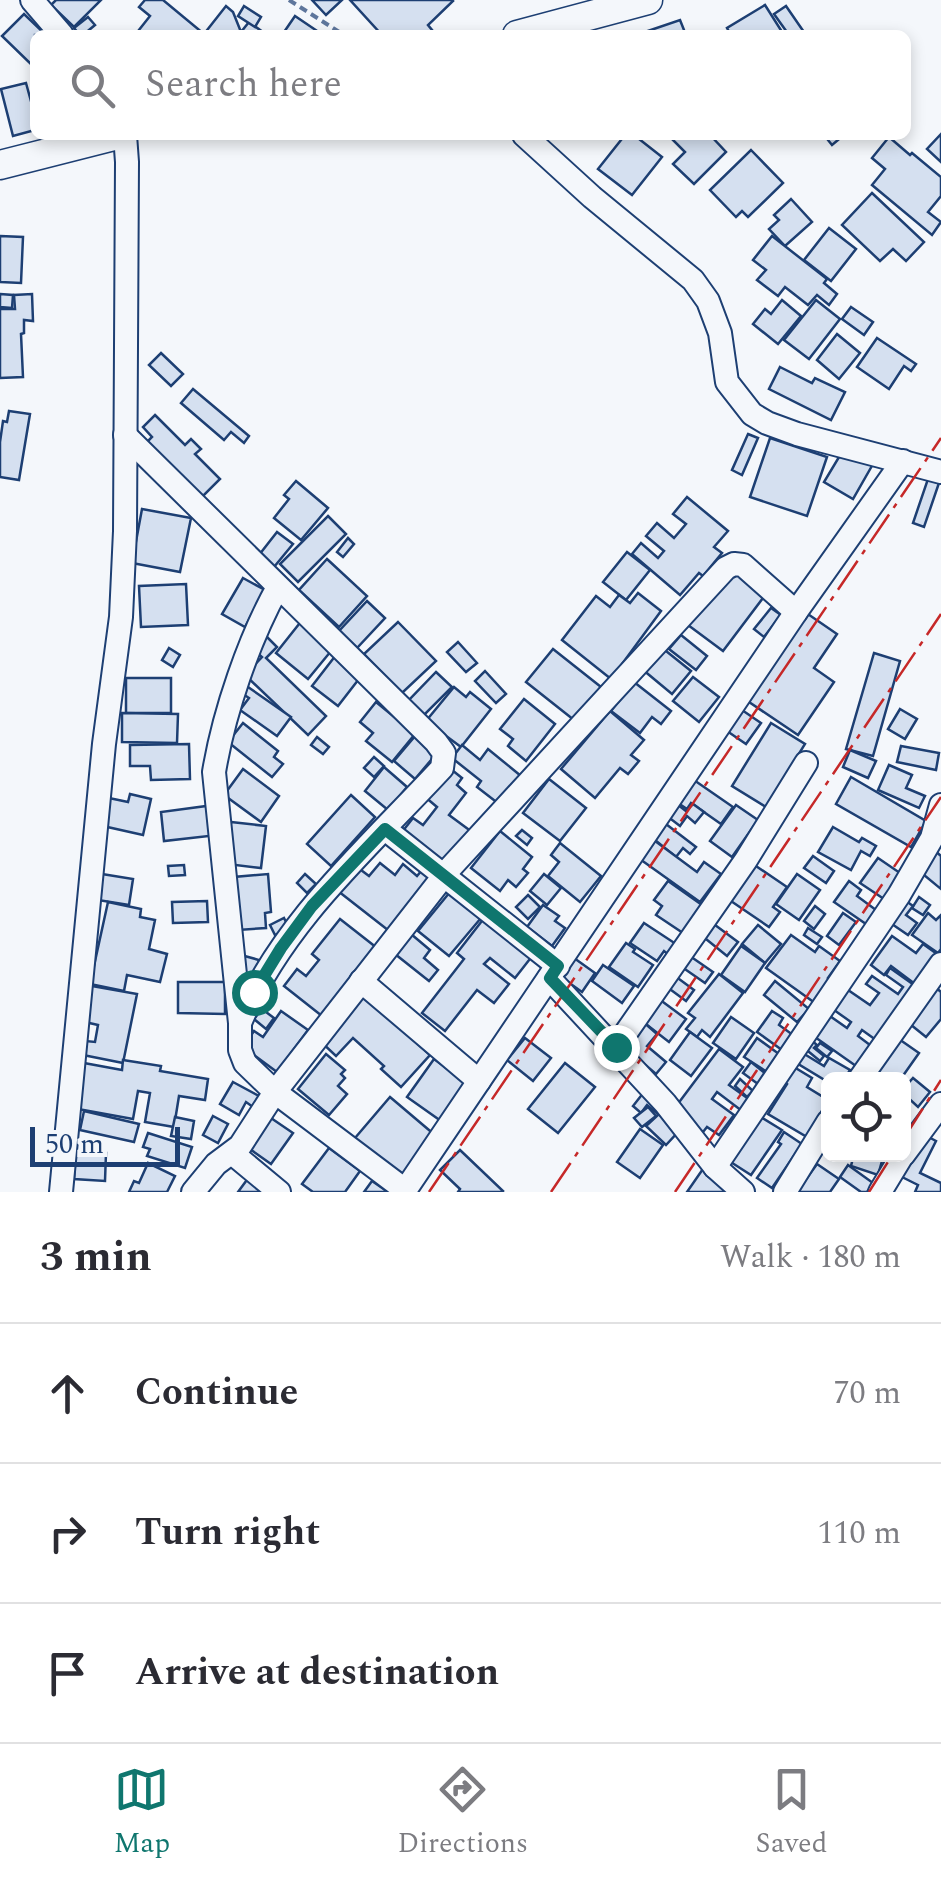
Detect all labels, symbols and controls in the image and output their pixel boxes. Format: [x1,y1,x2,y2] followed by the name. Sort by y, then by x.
[30,30,911,140] search box
[145,56,342,114] text: Search here
[65,58,120,113] icon: search
[232,970,278,1016] route start
[594,1025,640,1071] route end
[821,1072,911,1162] map controls
[821,1072,911,1162] button: locate
[30,1122,180,1166] scale bar
[45,1123,104,1166] text: 50 m
[40,1226,152,1289] text: 3 min
[720,1233,901,1282] text: Walk · 180 m
[135,1364,298,1422] text: Continue
[40,1366,95,1421] icon: ahead
[833,1369,901,1418] text: 70 m
[135,1504,320,1562] text: Turn right
[40,1506,95,1561] icon: right
[817,1509,901,1558] text: 110 m
[135,1644,499,1702] text: Arrive at destination
[40,1646,95,1701] icon: arrive
[114,1762,170,1865] tab: Map
[397,1762,528,1865] tab: Directions
[756,1762,827,1865] tab: Saved

